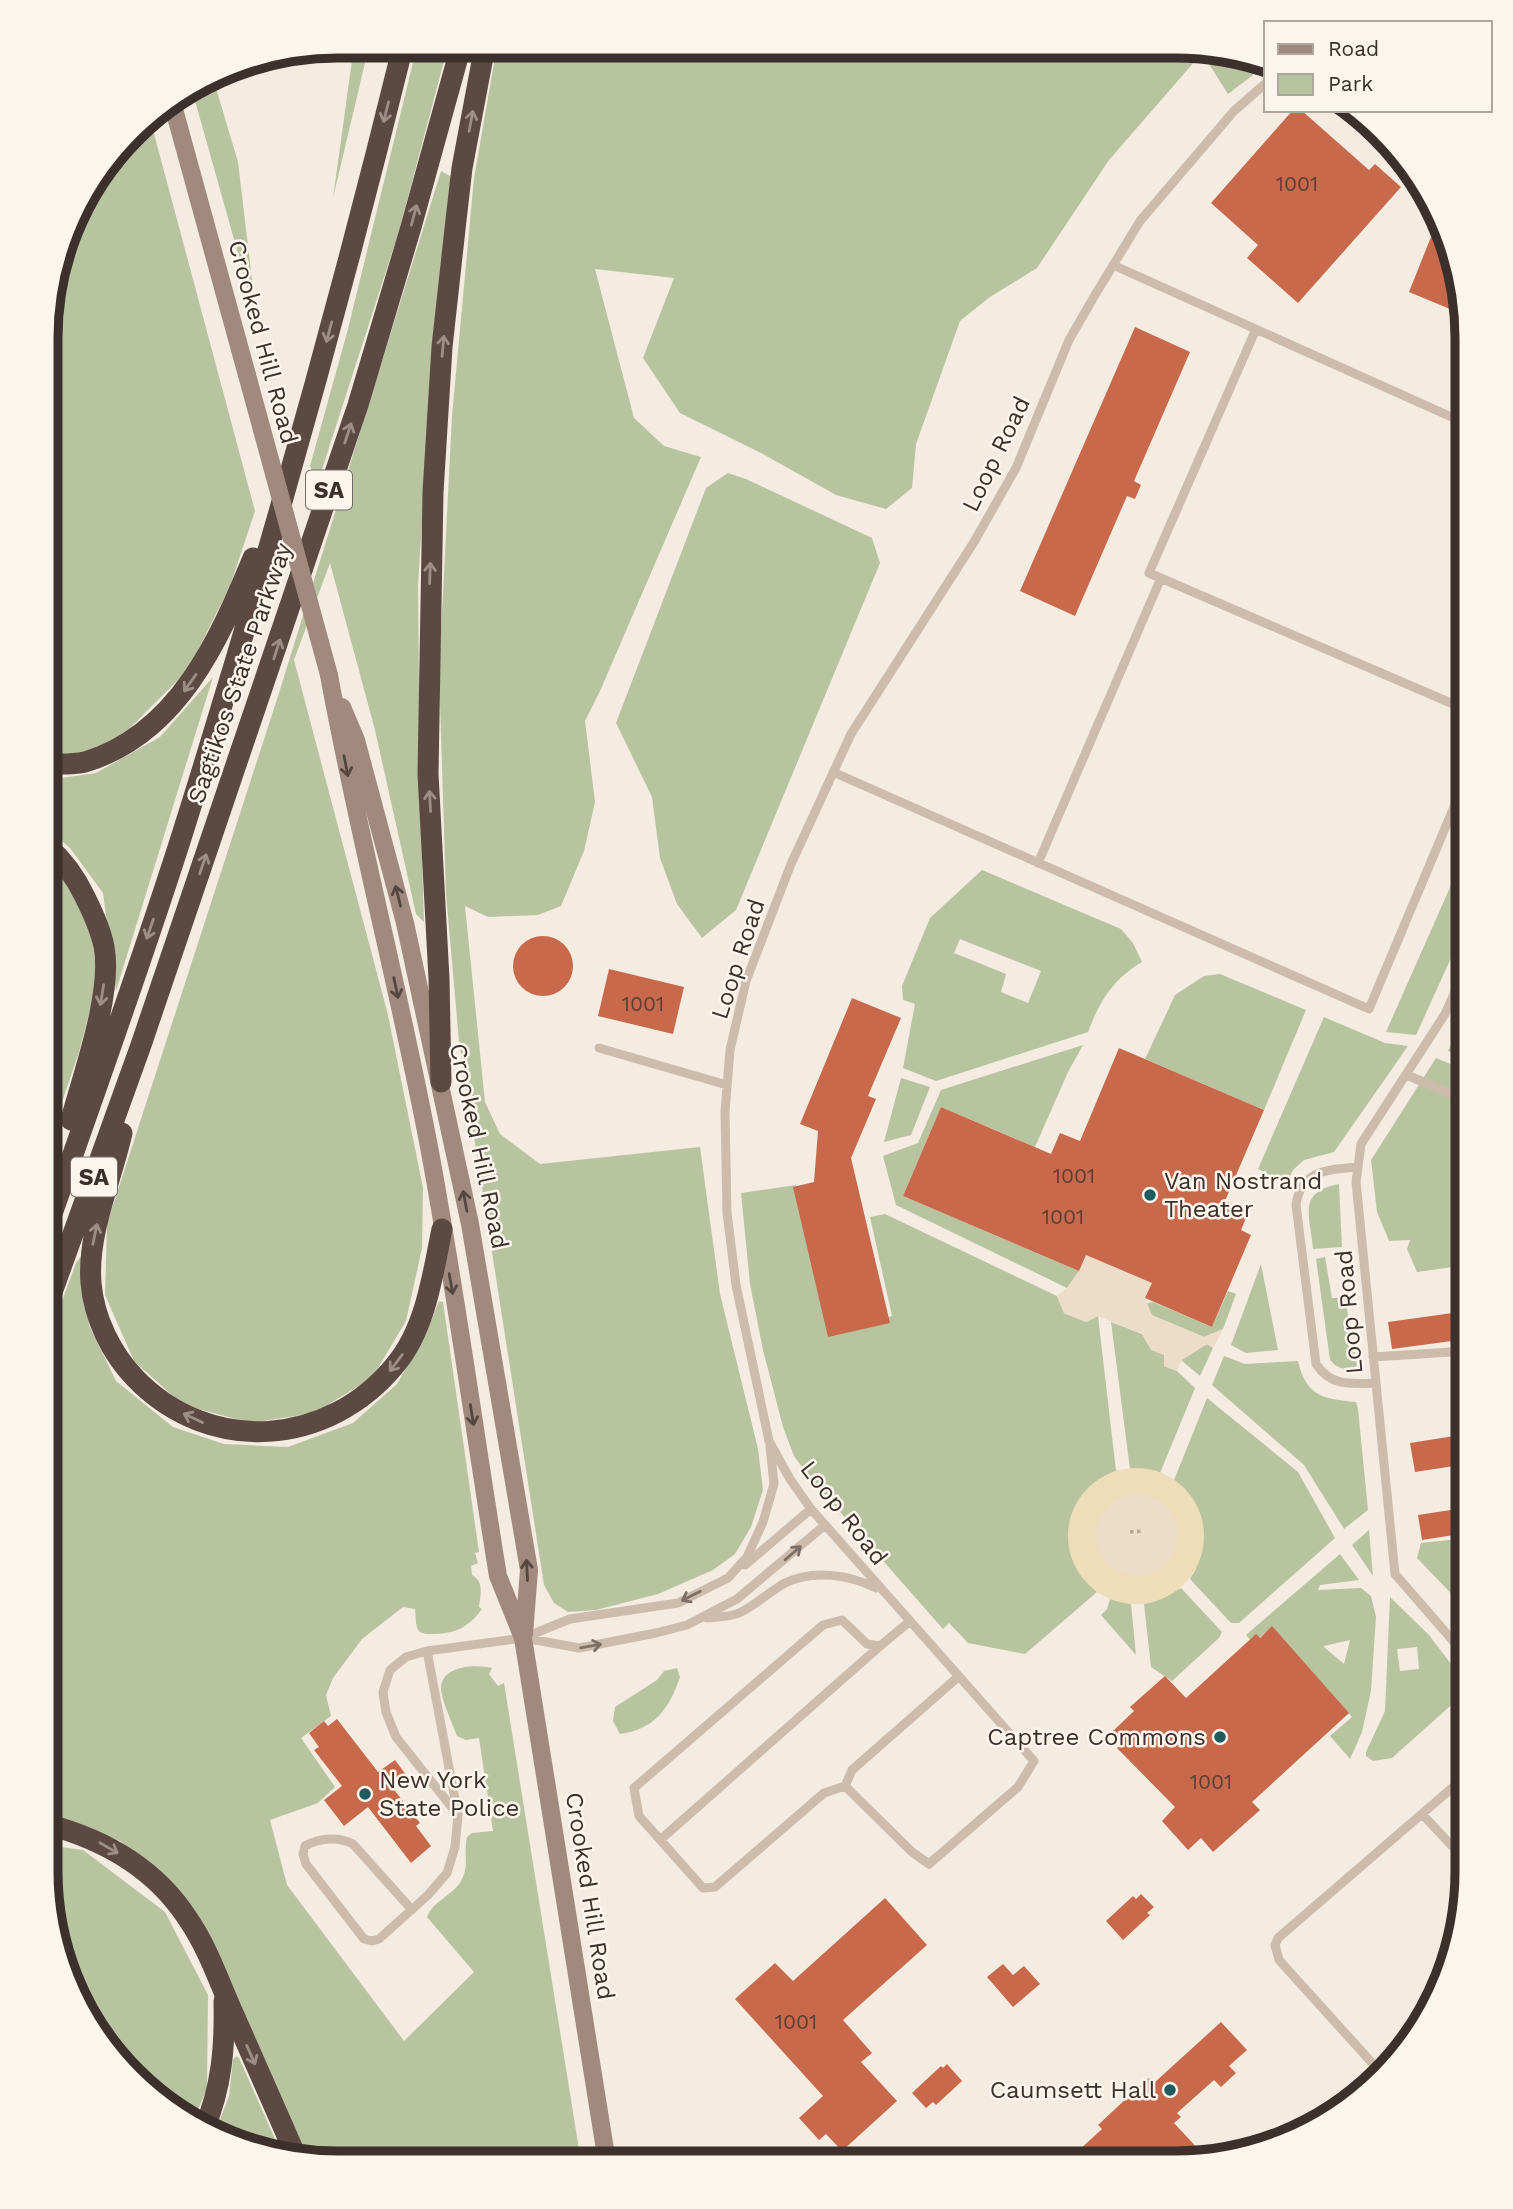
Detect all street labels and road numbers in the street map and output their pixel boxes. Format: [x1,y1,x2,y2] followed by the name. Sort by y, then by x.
[222,237,304,447] street label: Crooked Hill Road
[956,392,1036,516] street label: Loop Road
[306,470,352,510] road number: SA
[182,538,298,807] street label: Sagtikos State Parkway
[705,895,771,1023] street label: Loop Road
[444,1041,514,1251] street label: Crooked Hill Road
[71,1158,117,1196] road number: SA
[1330,1249,1368,1375] street label: Loop Road
[795,1455,893,1571] street label: Loop Road
[560,1790,620,2002] street label: Crooked Hill Road

